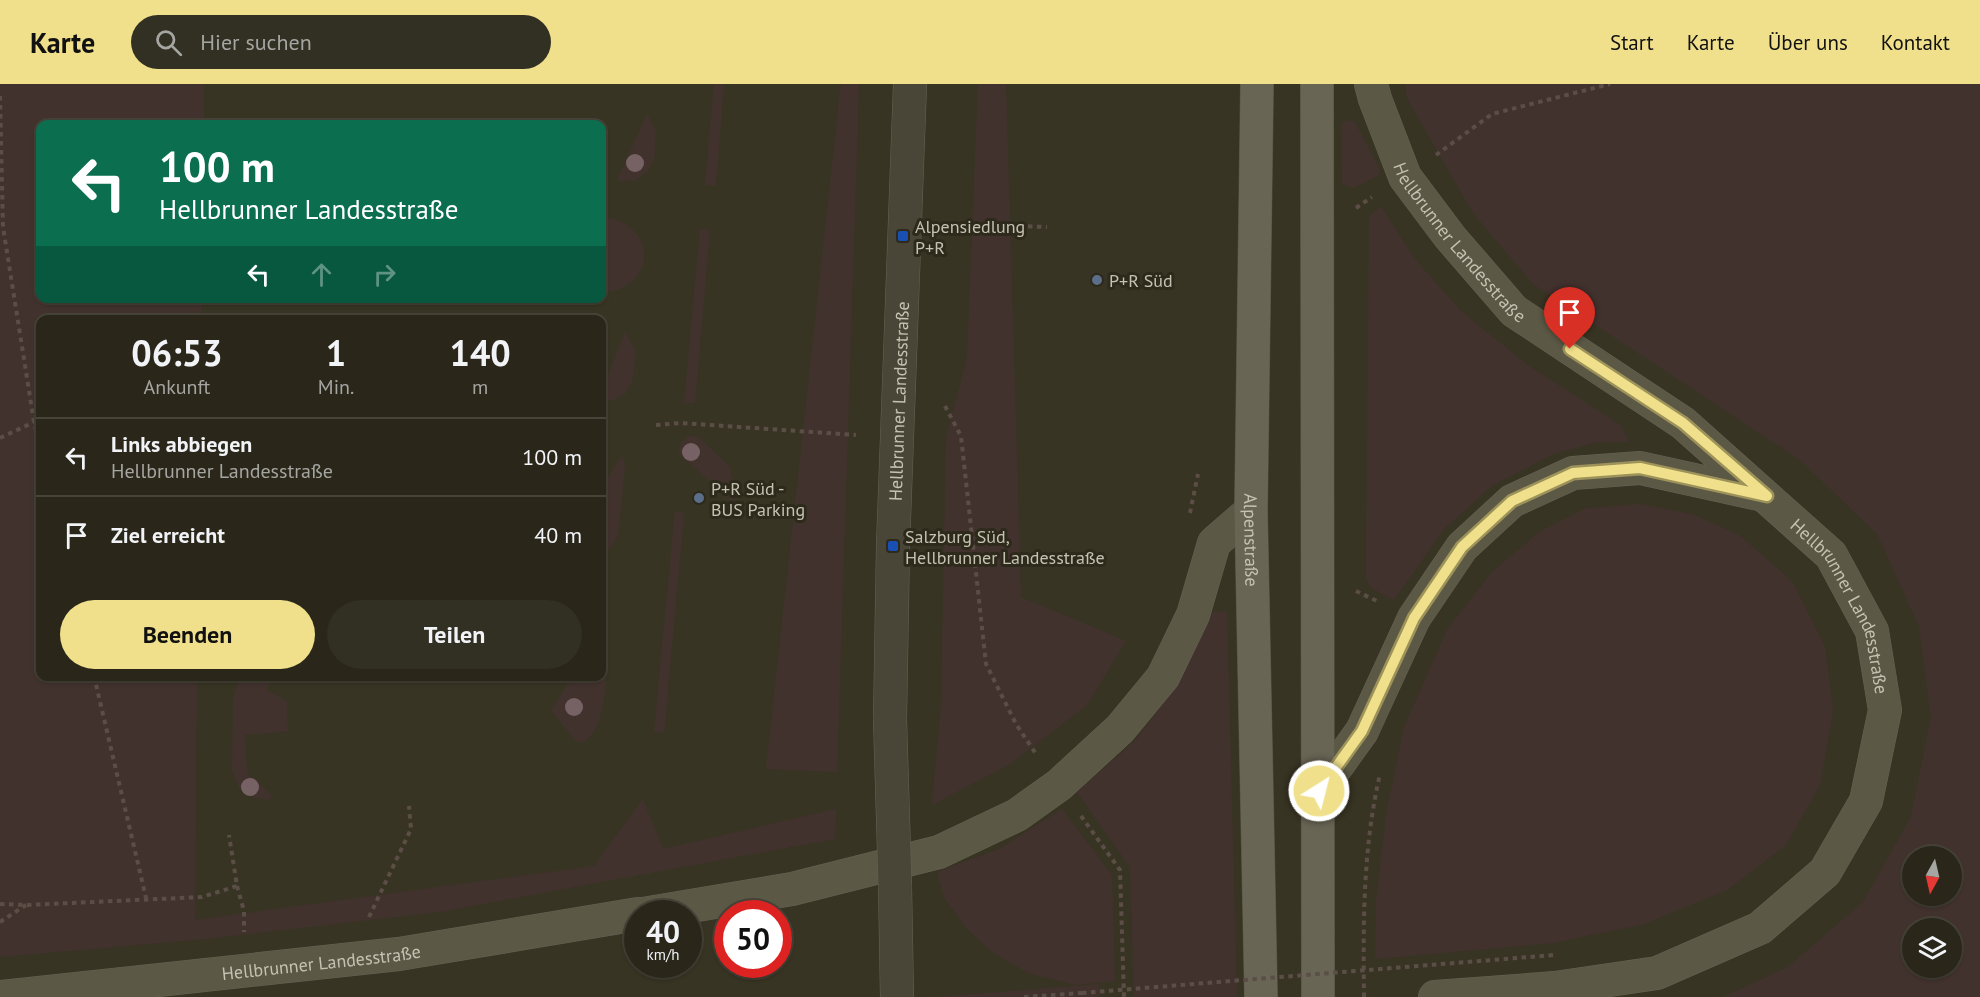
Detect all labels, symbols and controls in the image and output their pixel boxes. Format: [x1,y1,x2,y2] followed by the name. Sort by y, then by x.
[131,15,551,69] search box
[30,24,95,61] text: Karte
[152,26,185,59] icon: search
[200,28,312,56] text: Hier suchen
[1610,29,1654,56] text: Start
[1687,29,1735,56] text: Karte
[1768,29,1848,56] text: Über uns
[1881,29,1950,56] text: Kontakt
[159,139,275,194] text: 100 m
[60,144,138,222] icon: left
[1389,159,1530,327] street label: Hellbrunner Landesstraße
[159,192,459,226] text: Hellbrunner Landesstraße
[915,215,1025,259] place label: Alpensiedlung P+R
[896,229,910,243] marker: Alpensiedlung P+R
[242,258,275,291] icon: left
[305,258,338,291] icon: ahead
[368,258,401,291] icon: right
[1109,269,1173,292] place label: P+R Süd
[1090,273,1104,287] marker: P+R Süd
[1544,287,1595,349] pin
[1553,296,1586,329] icon: arrive
[883,301,913,501] street label: Hellbrunner Landesstraße
[131,329,223,376] text: 06:53
[326,329,346,376] text: 1
[450,329,511,376] text: 140
[144,374,210,400] text: Ankunft
[318,374,354,400] text: Min.
[472,374,488,400] text: m
[111,430,252,458] text: Links abbiegen
[60,441,93,474] icon: left
[522,443,582,471] text: 100 m
[111,458,333,484] text: Hellbrunner Landesstraße
[711,477,805,521] place label: P+R Süd - BUS Parking
[692,491,706,505] marker: P+R Süd - BUS Parking
[1239,493,1264,587] street label: Alpenstraße
[1786,513,1894,696] street label: Hellbrunner Landesstraße
[60,519,93,552] icon: arrive
[111,521,225,549] text: Ziel erreicht
[534,521,582,549] text: 40 m
[905,525,1105,569] place label: Salzburg Süd, Hellbrunner Landesstraße
[886,539,900,553] marker: Salzburg Süd, Hellbrunner Landesstraße
[60,600,315,669] button: Beenden
[327,600,582,669] button: Teilen
[1287,759,1351,823] position arrow
[1902,846,1962,906] north arrow
[1902,846,1962,978] map controls
[714,900,792,978] speed limit sign: 50
[646,912,680,951] text: 40
[1902,918,1962,978] button: layers
[221,939,422,985] street label: Hellbrunner Landesstraße
[647,945,679,964] text: km/h

